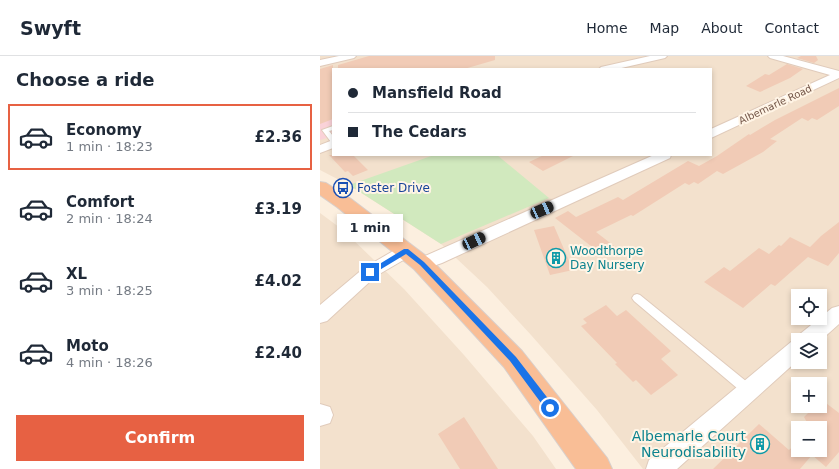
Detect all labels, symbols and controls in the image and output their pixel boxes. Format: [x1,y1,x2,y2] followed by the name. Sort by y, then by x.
[20,17,81,39] text: Swyft
[586,20,628,36] text: Home
[650,20,679,36] text: Map
[701,20,743,36] text: About
[765,20,819,36] text: Contact
[16,69,155,90] text: Choose a ride
[737,83,813,126] street label: Albemarle Road
[372,84,502,102] text: Mansfield Road
[18,119,54,155] icon: car
[66,121,142,139] text: Economy
[372,123,467,141] text: The Cedars
[255,128,302,146] text: £2.36
[66,139,153,154] text: 1 min · 18:23
[332,177,354,199] bus stop icon: Foster Drive
[357,181,430,195] place label: Foster Drive
[18,191,54,227] icon: car
[66,193,134,211] text: Comfort
[255,200,302,218] text: £3.19
[529,200,555,220] car
[66,211,153,226] text: 2 min · 18:24
[337,214,403,242] callout: 1 min
[350,220,390,235] text: 1 min
[461,230,487,252] car
[570,244,645,272] place label: Woodthorpe Day Nursery
[545,247,567,269] building icon: Woodthorpe Day Nursery
[18,263,54,299] icon: car
[361,263,379,281] route end
[66,265,87,283] text: XL
[255,272,302,290] text: £4.02
[66,283,153,298] text: 3 min · 18:25
[791,289,827,457] map controls
[791,289,827,325] button: locate
[791,333,827,369] button: layers
[18,335,54,371] icon: car
[66,337,109,355] text: Moto
[255,344,302,362] text: £2.40
[66,355,153,370] text: 4 min · 18:26
[791,377,827,413] button: +
[541,399,559,417] route start
[16,415,304,461] button: Confirm
[791,421,827,457] button: −
[632,428,747,460] place label: Albemarle Court Neurodisability
[749,433,771,455] building icon: Albemarle Court Neurodisability

